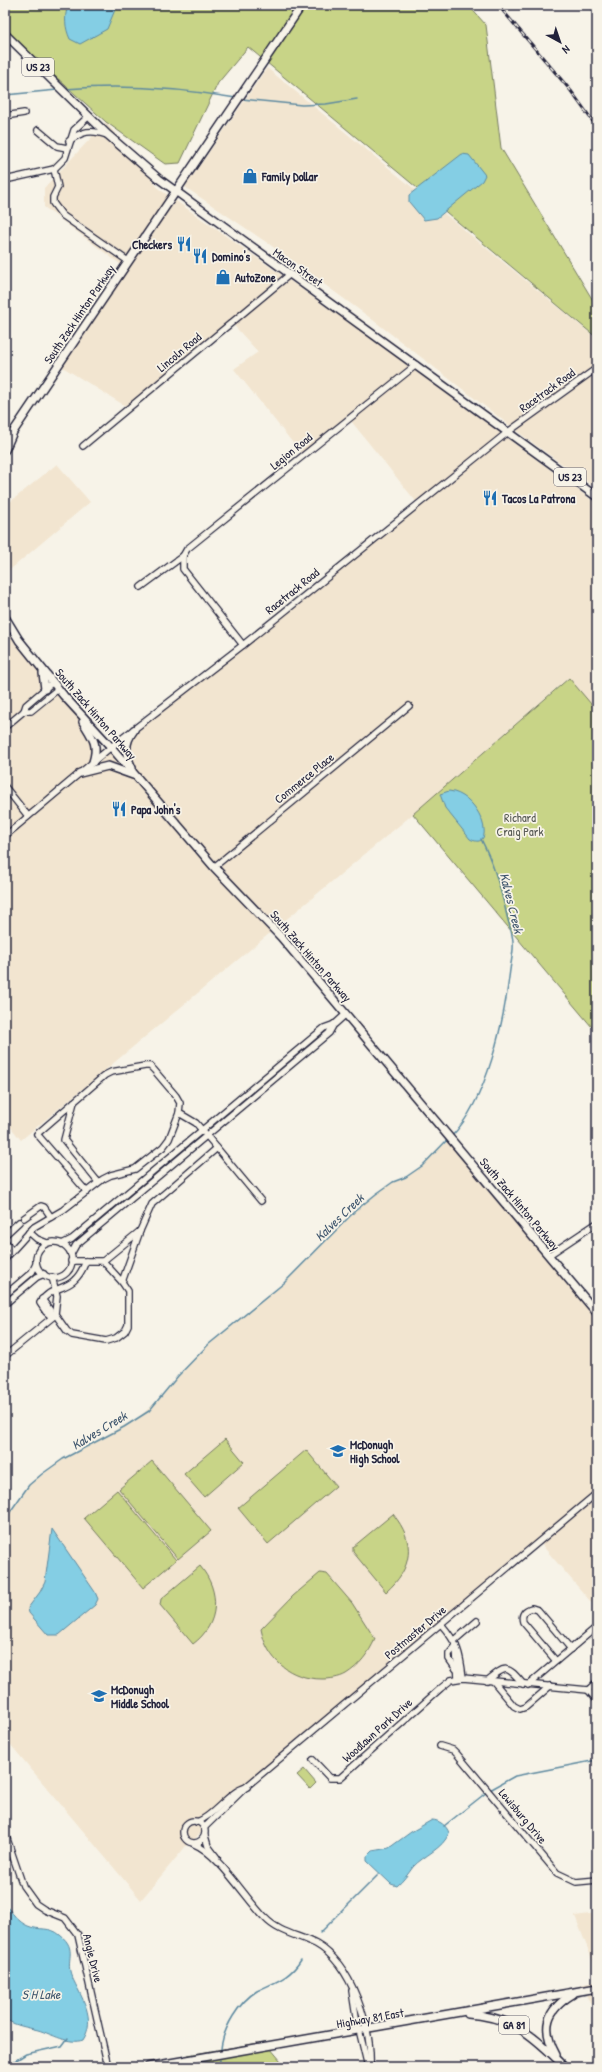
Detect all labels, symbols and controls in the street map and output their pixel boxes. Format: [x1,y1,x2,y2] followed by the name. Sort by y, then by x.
[540,22,580,62] north arrow
[560,42,573,57] text: N
[22,58,54,76] road number: US 23
[241,167,259,185] shop icon: Family Dollar
[261,168,318,186] place label: Family Dollar
[175,235,193,253] restaurant icon: Checkers
[132,236,172,253] place label: Checkers
[270,244,327,291] street label: Macon Street
[191,247,209,265] restaurant icon: Domino's
[212,248,251,265] place label: Domino's
[39,261,119,367] street label: South Zack Hinton Parkway
[214,268,232,286] shop icon: AutoZone
[235,269,276,286] place label: AutoZone
[153,328,205,376] street label: Lincoln Road
[516,364,579,416] street label: Racetrack Road
[266,428,316,473] street label: Legion Road
[554,468,586,486] road number: US 23
[481,489,499,507] restaurant icon: Tacos La Patrona
[501,490,576,507] place label: Tacos La Patrona
[261,564,323,618] street label: Racetrack Road
[51,664,141,764] street label: South Zack Hinton Parkway
[271,748,338,807] street label: Commerce Place
[110,800,128,818] restaurant icon: Papa John's
[131,801,181,819] place label: Papa John's
[497,809,543,840] park label: Richard Craig Park
[496,871,529,937] water label: Kalves Creek
[266,906,356,1006] street label: South Zack Hinton Parkway
[476,1154,564,1254] street label: South Zack Hinton Parkway
[311,1188,369,1245] water label: Kalves Creek
[68,1406,131,1454] water label: Kalves Creek
[350,1436,400,1468] place label: McDonugh High School
[329,1442,347,1460] school or university icon: McDonugh High School
[381,1601,450,1663] street label: Postmaster Drive
[111,1681,170,1712] place label: McDonugh Middle School
[90,1687,108,1705] school or university icon: McDonugh Middle School
[338,1694,416,1766] street label: Woodlawn Park Drive
[495,1785,551,1847] street label: Lewisburg Drive
[79,1932,107,1984] street label: Angie Drive
[22,1985,61,2003] water label: S H Lake
[335,2004,406,2032] street label: Highway 81 East
[499,2016,529,2034] road number: GA 81

